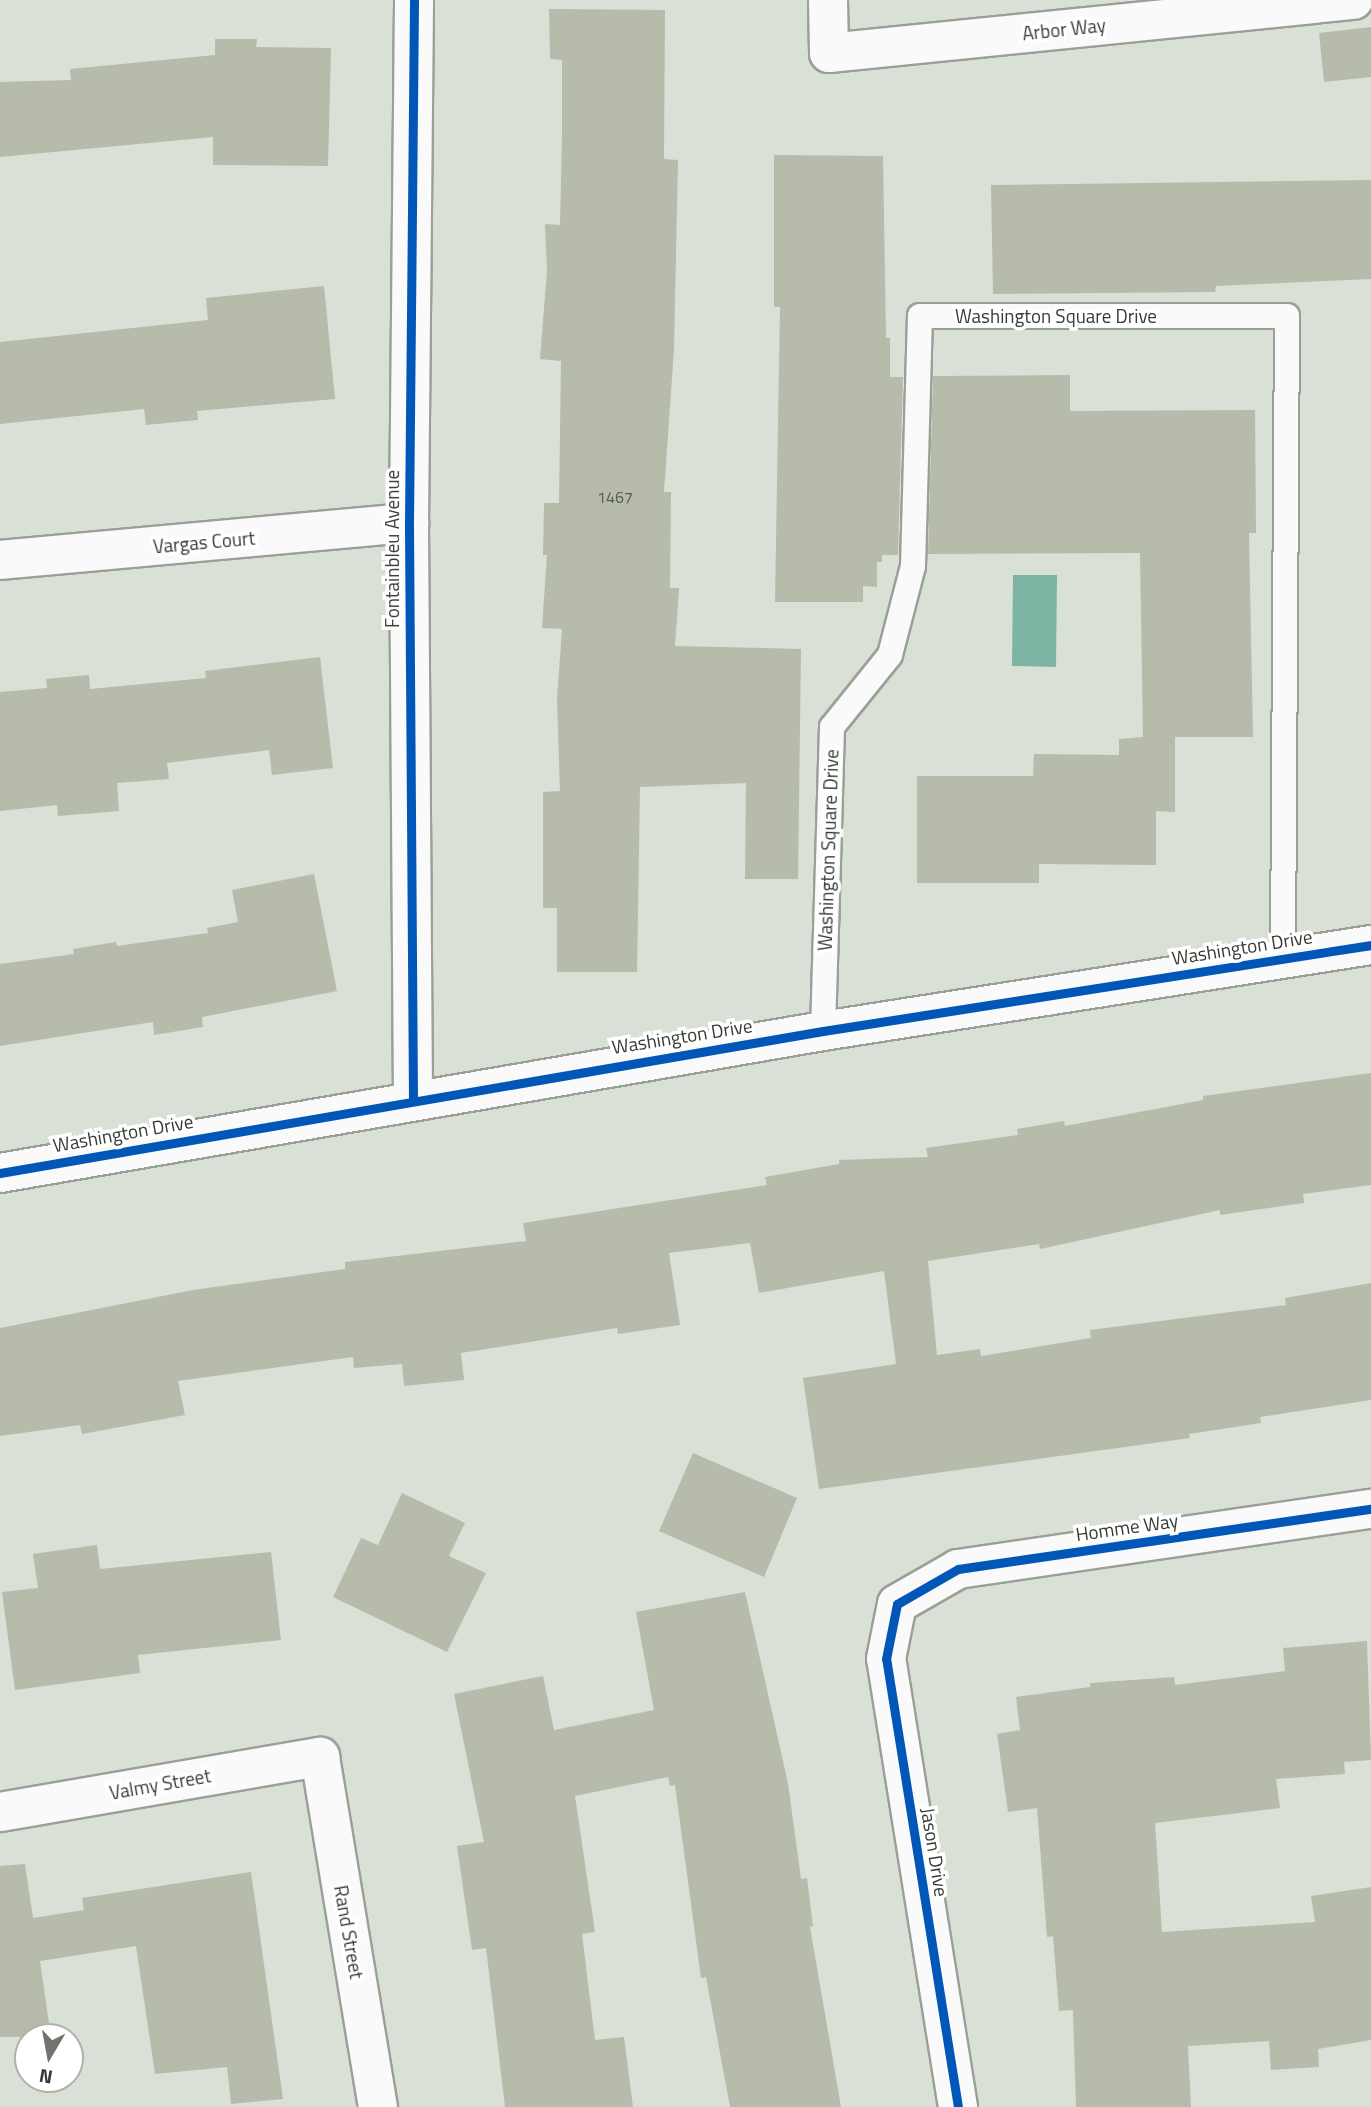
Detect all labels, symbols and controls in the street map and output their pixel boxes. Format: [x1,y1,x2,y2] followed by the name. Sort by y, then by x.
[1021,13,1107,45] street label: Arbor Way
[955,305,1157,327] street label: Washington Square Drive
[381,470,403,628] street label: Fontainbleu Avenue
[597,487,633,507] house number: 1467
[152,526,256,558] street label: Vargas Court
[813,749,843,951] street label: Washington Square Drive
[1170,925,1314,969] street label: Washington Drive
[610,1014,754,1058] street label: Washington Drive
[51,1109,195,1157] street label: Washington Drive
[1074,1509,1180,1545] street label: Homme Way
[108,1764,212,1804] street label: Valmy Street
[917,1806,953,1898] street label: Jason Drive
[330,1883,368,1981] street label: Rand Street
[14,2023,84,2093] north arrow
[37,2062,55,2093] text: N

